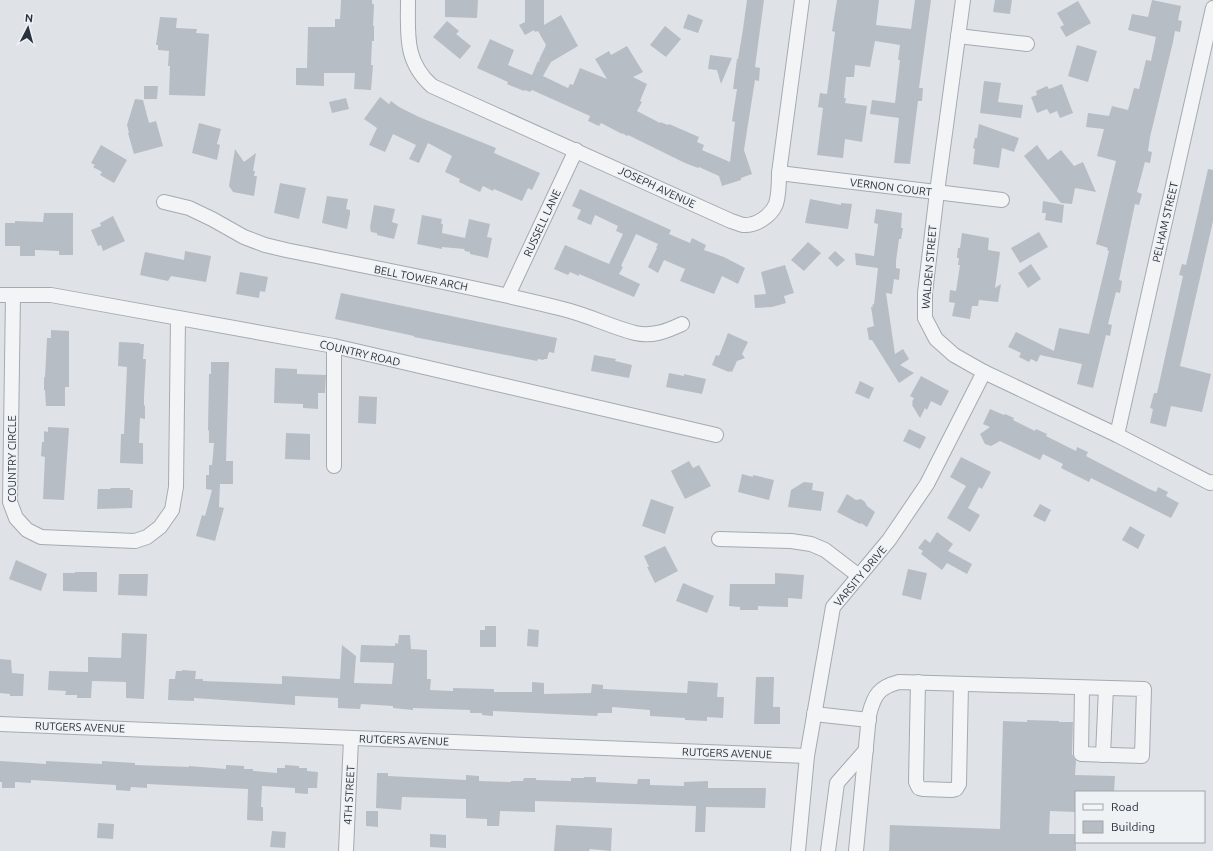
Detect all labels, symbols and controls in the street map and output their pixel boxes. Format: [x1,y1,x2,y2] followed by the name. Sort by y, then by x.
[8,8,48,48] north arrow
[24,12,34,24] text: N
[616,164,698,210] street label: JOSEPH AVENUE
[849,176,933,198] street label: VERNON COURT
[1150,180,1180,264] street label: PELHAM STREET
[521,187,563,259] street label: RUSSELL LANE
[919,224,939,310] street label: WALDEN STREET
[373,263,469,293] street label: BELL TOWER ARCH
[318,338,402,368] street label: COUNTRY ROAD
[6,415,18,503] street label: COUNTRY CIRCLE
[831,543,889,609] street label: VARSITY DRIVE
[35,719,125,735] street label: RUTGERS AVENUE
[359,732,449,748] street label: RUTGERS AVENUE
[682,745,772,761] street label: RUTGERS AVENUE
[341,765,357,825] street label: 4TH STREET
[1075,791,1205,843] legend
[1111,800,1139,813] text: Road
[1111,820,1155,833] text: Building

